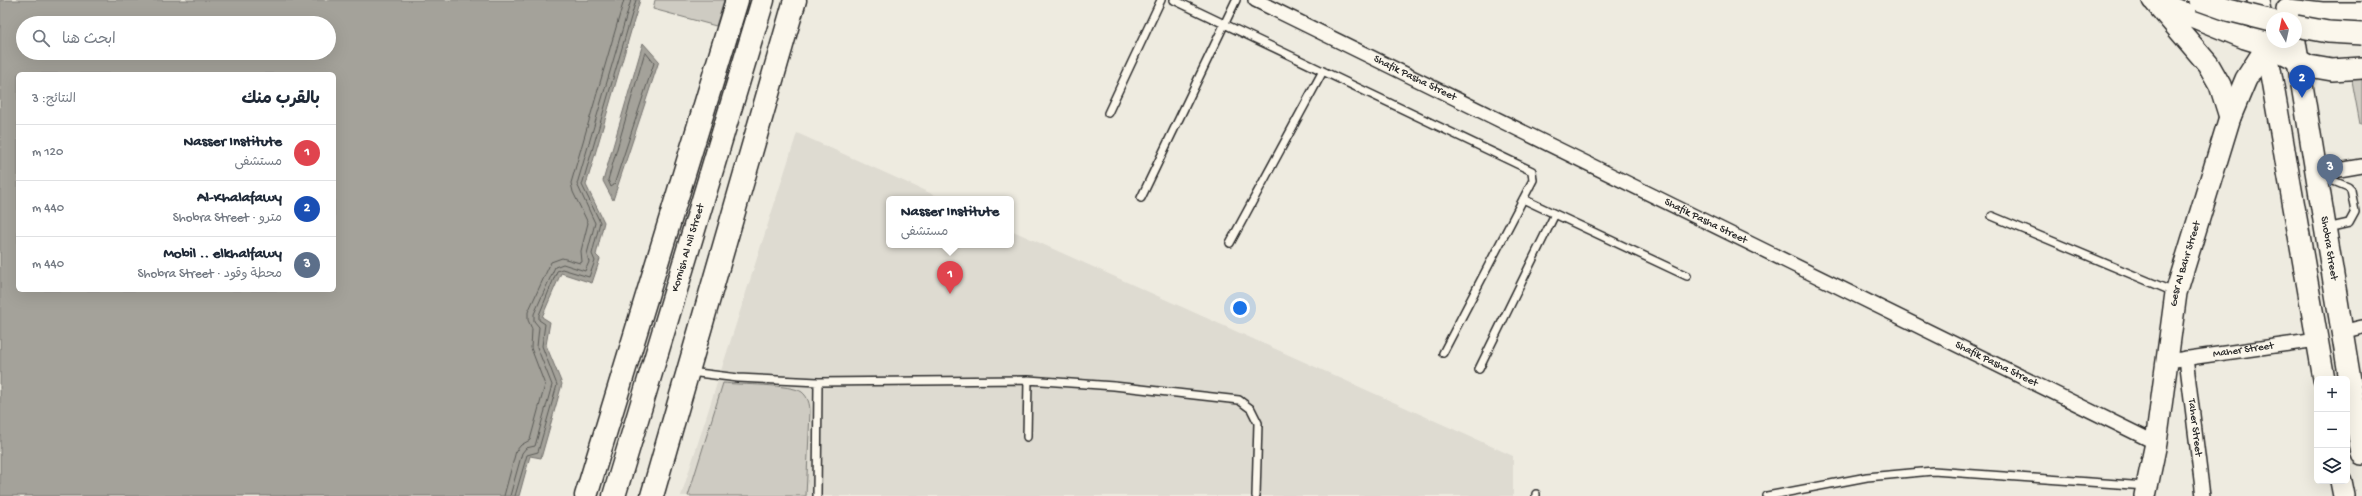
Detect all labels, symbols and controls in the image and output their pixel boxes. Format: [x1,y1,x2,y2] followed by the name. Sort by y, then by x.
[2266,12,2302,48] north arrow
[16,16,336,60] search box
[30,27,52,49] icon: search
[62,31,116,49] text: ابحث هنا
[1371,53,1459,105] street label: Shafik Pasha Street
[2289,65,2315,98] pin: 2
[241,90,320,110] text: بالقرب منك
[32,92,76,107] text: النتائج: 3
[184,133,282,151] text: Nasser Institute
[32,145,63,160] text: 120 m
[304,145,310,160] text: 1
[2317,154,2343,187] pin: 3
[234,155,282,170] text: مستشفى
[197,189,282,207] text: Al-Khalafawy
[886,196,1014,248] popup
[1662,196,1750,248] street label: Shafik Pasha Street
[32,201,64,216] text: 440 m
[304,201,310,216] text: 2
[670,201,708,293] street label: Kornish Al Nil Street
[901,203,999,221] text: Nasser Institute
[173,211,282,226] text: مترو · Shobra Street
[2317,215,2340,283] street label: Shobra Street
[2168,218,2204,307] street label: Gesr Al Bahr Street
[901,225,948,240] text: مستشفى
[163,245,282,263] text: Mobil .. elkhalfawy
[32,257,64,272] text: 440 m
[304,257,310,272] text: 3
[937,261,963,294] pin: 1
[137,267,282,282] text: محطة وقود · Shobra Street
[1230,298,1250,318] your location
[1953,339,2041,391] street label: Shafik Pasha Street
[2212,340,2276,361] street label: Maher Street
[2314,376,2350,484] map controls
[2314,376,2350,412] button: +
[2185,397,2204,458] street label: Taher Street
[2314,412,2350,448] button: −
[2314,448,2350,484] button: layers

